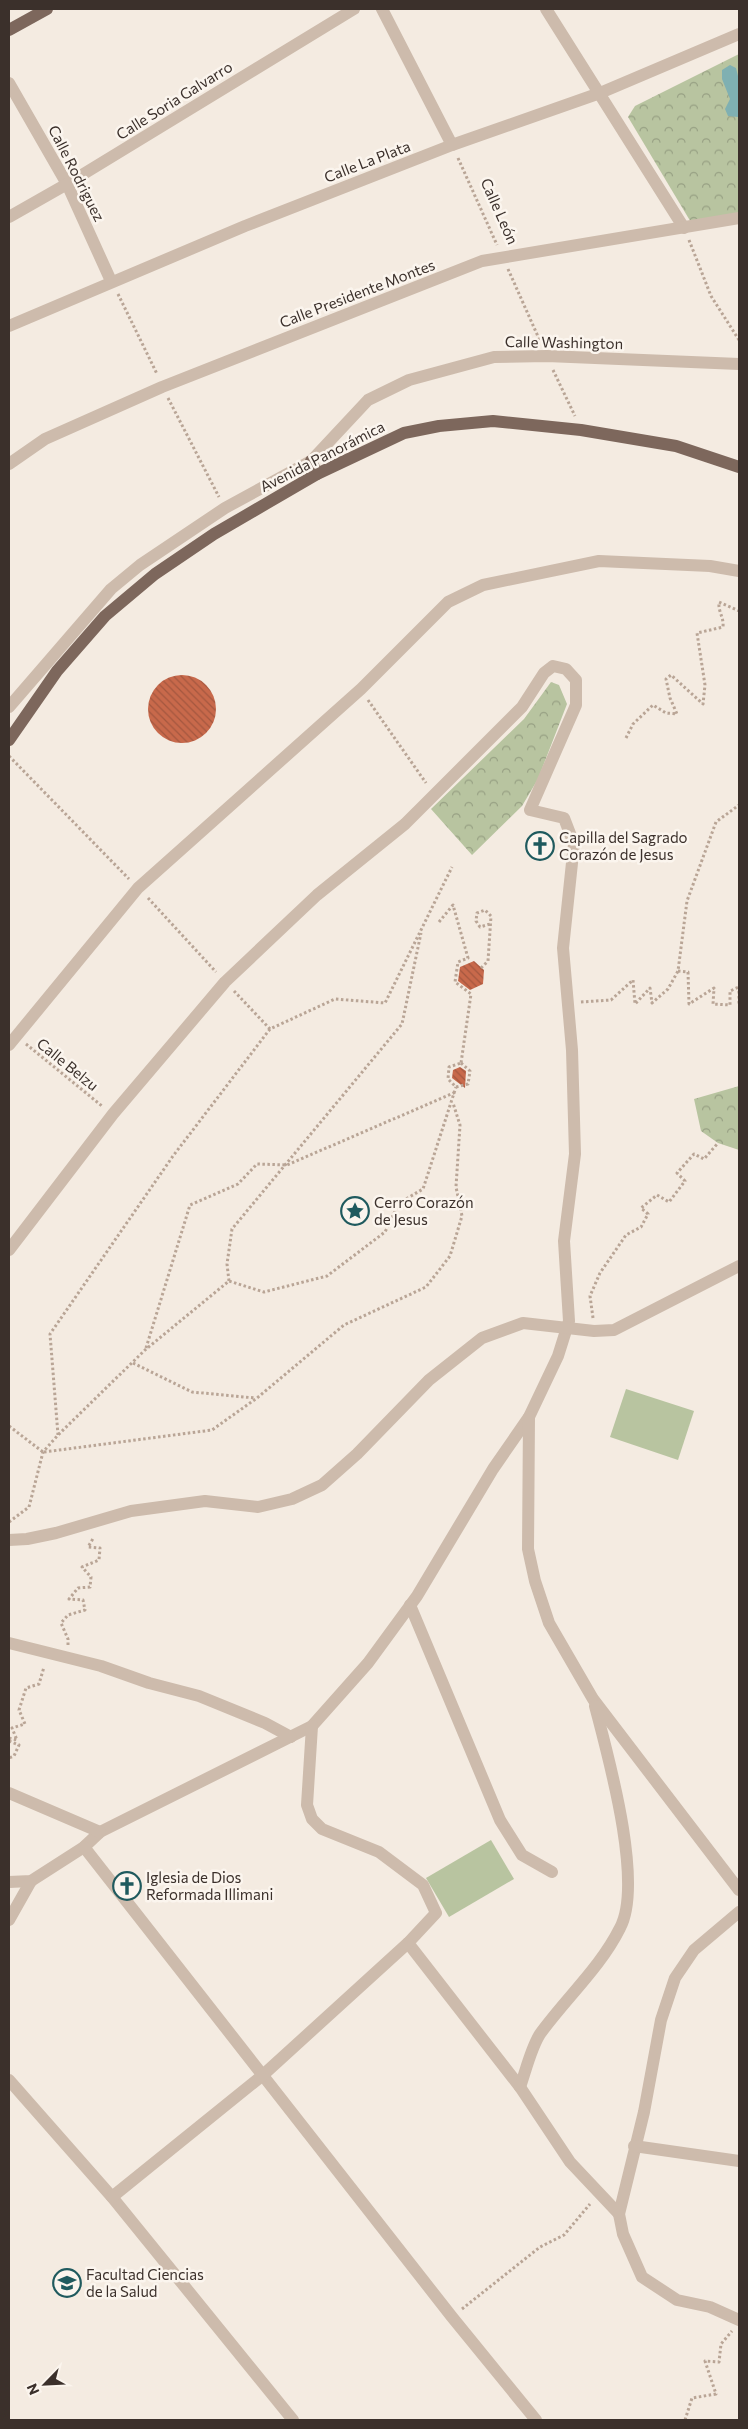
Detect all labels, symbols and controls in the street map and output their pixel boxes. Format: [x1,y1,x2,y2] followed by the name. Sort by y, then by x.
[113,57,235,143] street label: Calle Soria Galvarro
[45,122,109,224] street label: Calle Rodriguez
[321,136,413,186] street label: Calle La Plata
[477,175,523,247] street label: Calle León
[277,255,437,331] street label: Calle Presidente Montes
[505,332,623,352] street label: Calle Washington
[257,417,387,495] street label: Avenida Panorámica
[559,828,688,863] place label: Capilla del Sagrado Corazón de Jesus
[525,831,555,861] church icon: Capilla del Sagrado Corazón de Jesus
[34,1034,102,1094] street label: Calle Belzu
[374,1193,474,1228] place label: Cerro Corazón de Jesus
[340,1196,370,1226] place icon: Cerro Corazón de Jesus
[146,1868,273,1903] place label: Iglesia de Dios Reformada Illimani
[112,1871,142,1901] church icon: Iglesia de Dios Reformada Illimani
[86,2265,204,2300] place label: Facultad Ciencias de la Salud
[52,2268,82,2298] school or university icon: Facultad Ciencias de la Salud
[20,2359,70,2409] north arrow
[23,2381,43,2398] text: N

